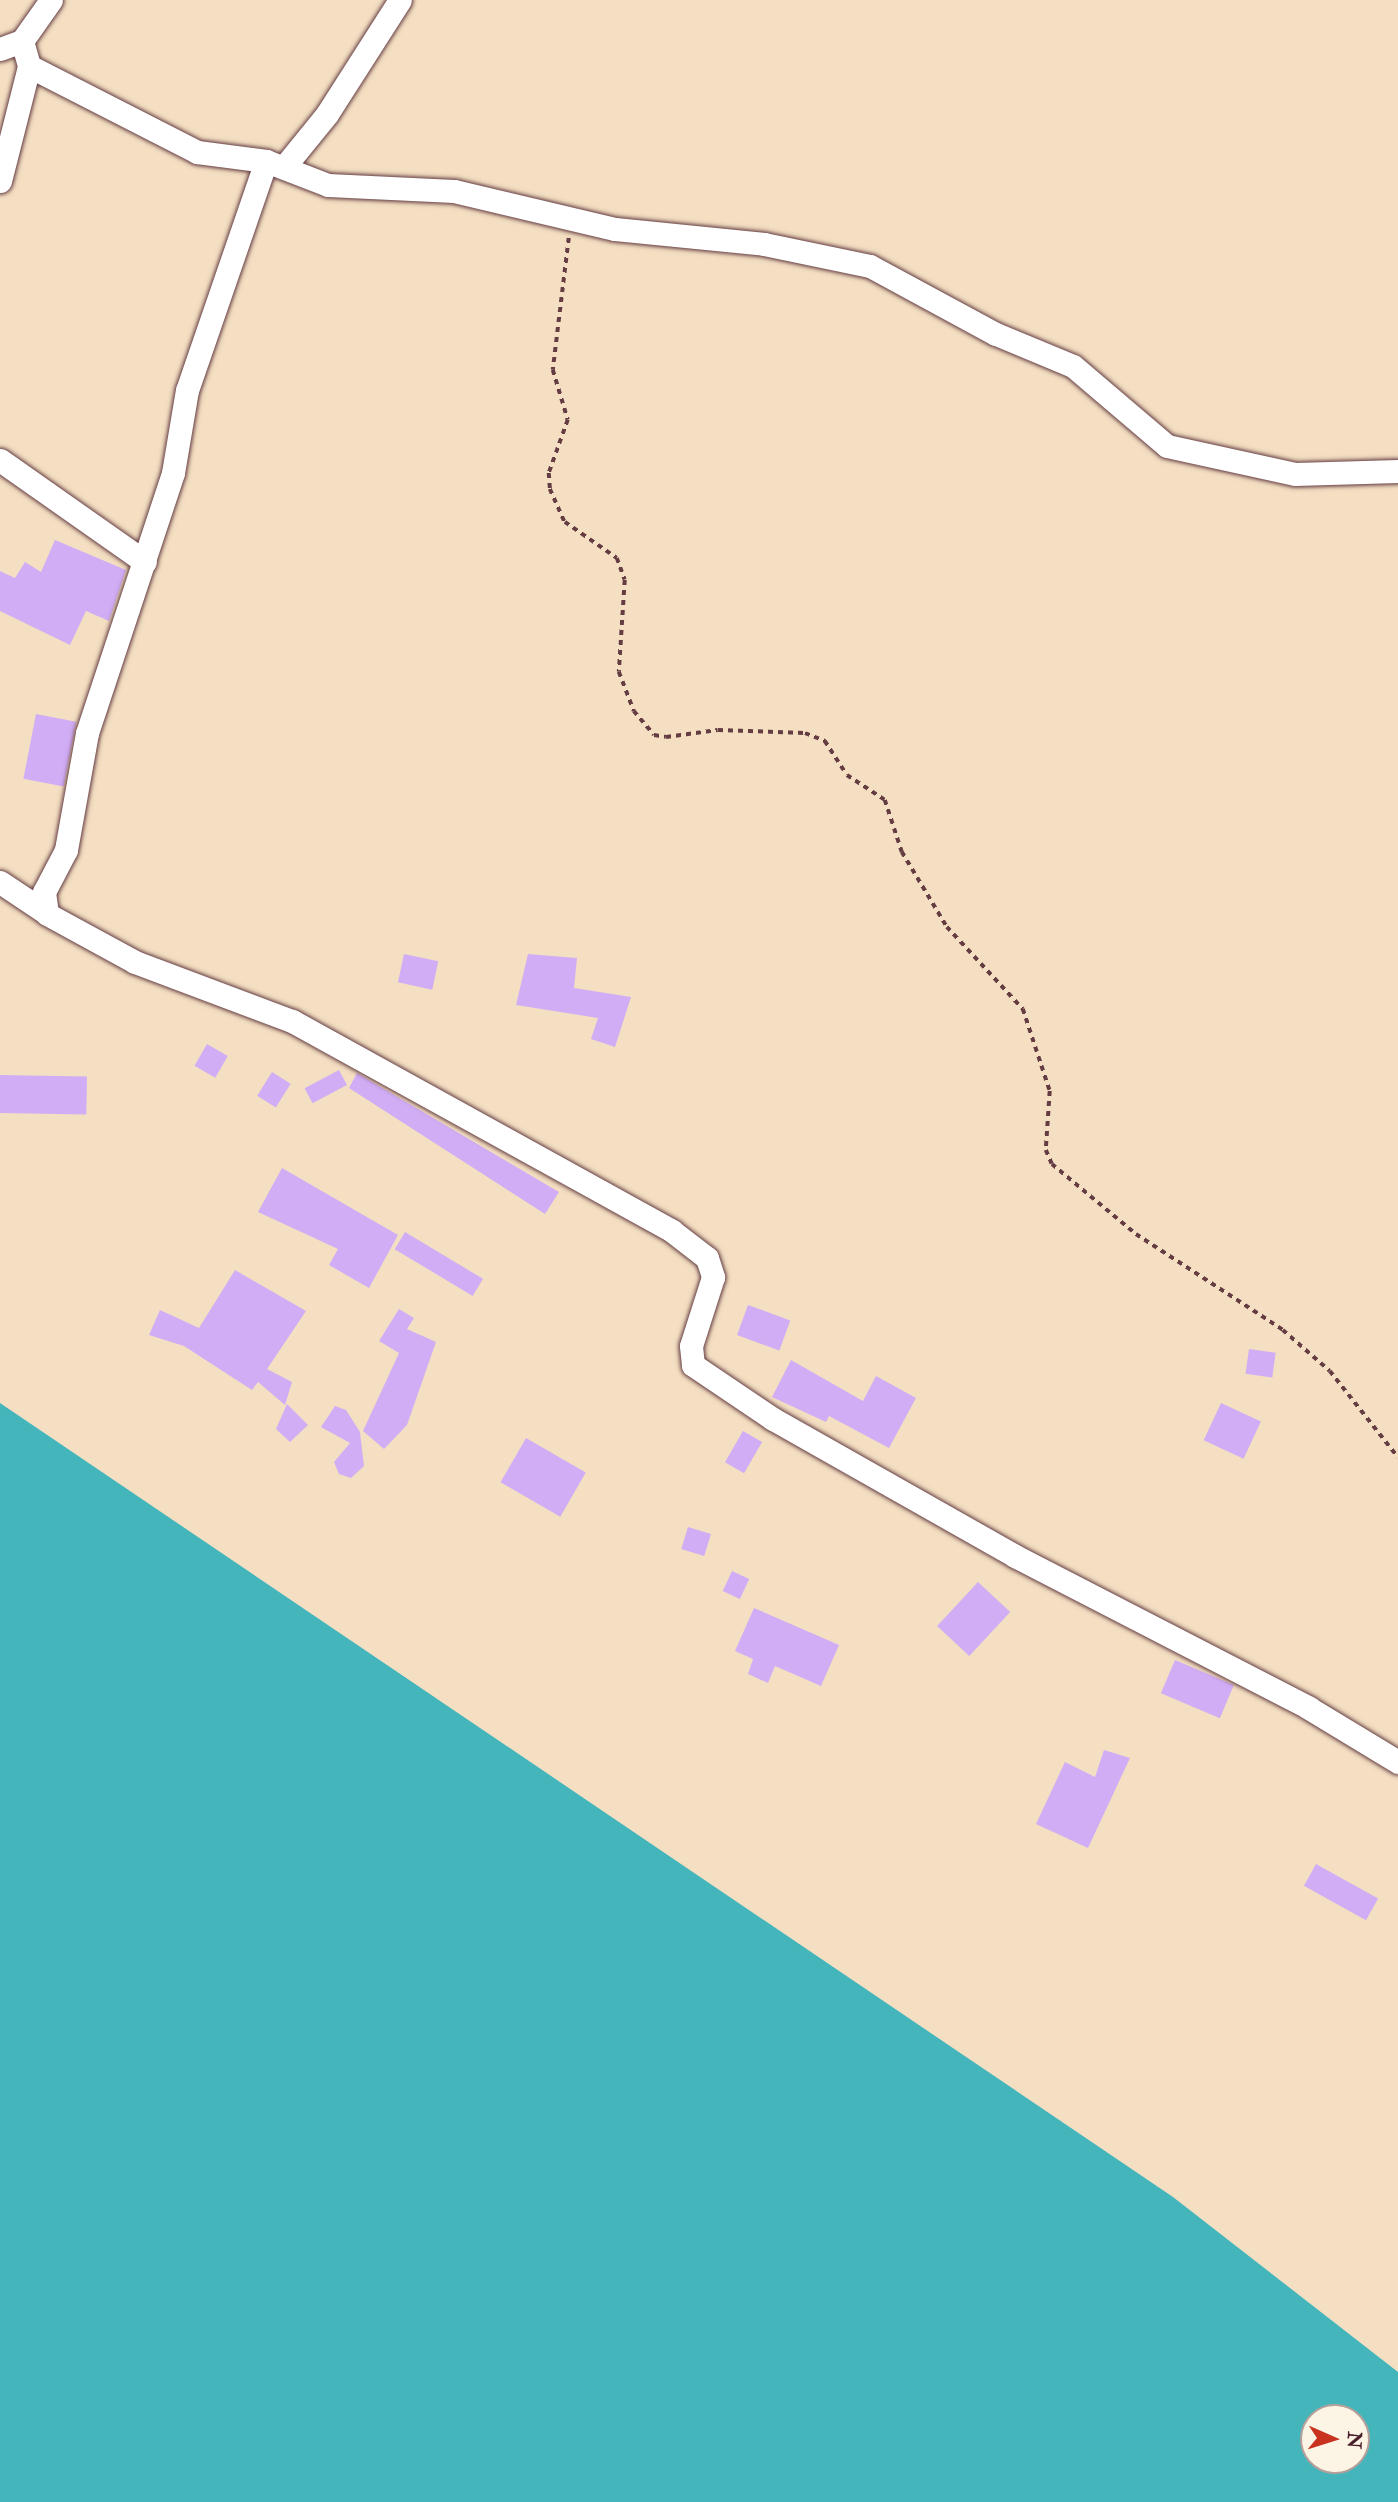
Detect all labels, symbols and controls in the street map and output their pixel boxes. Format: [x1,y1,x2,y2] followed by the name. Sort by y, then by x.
[1300,2404,1370,2474] north arrow
[1342,2431,1366,2449] text: N

